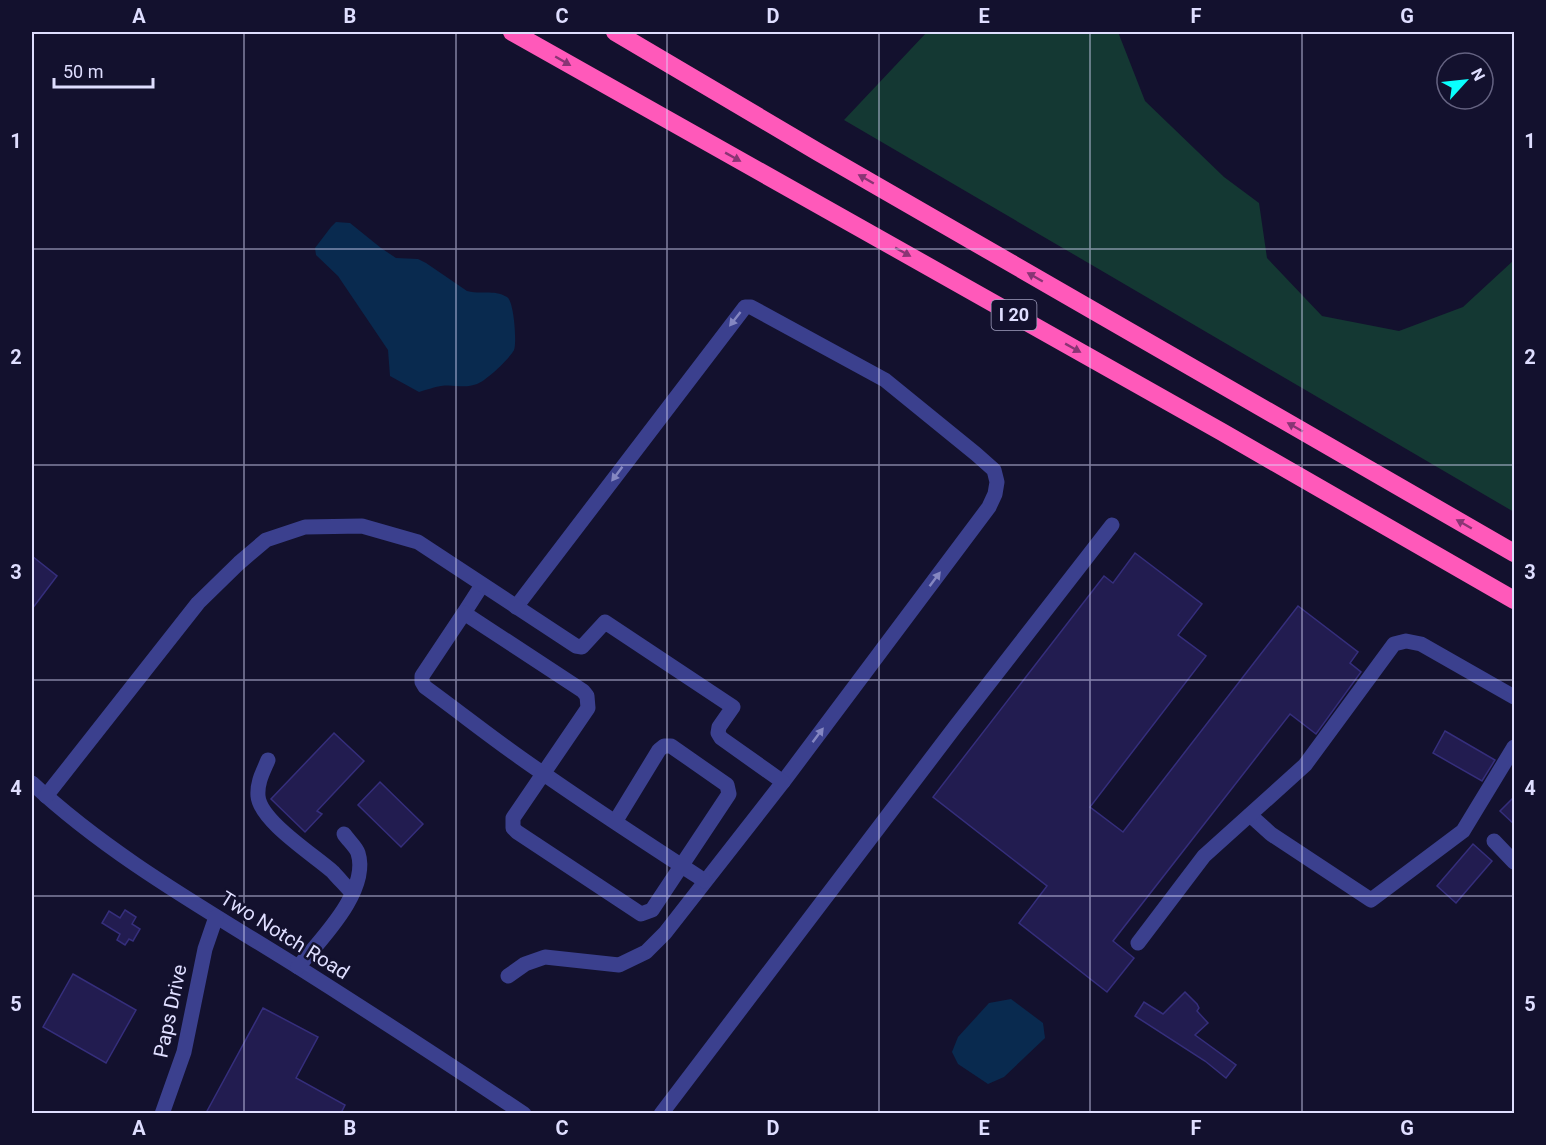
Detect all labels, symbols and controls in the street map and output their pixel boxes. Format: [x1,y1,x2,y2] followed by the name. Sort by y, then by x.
[132,4,146,28] text: A
[344,4,356,28] text: B
[555,4,569,28] text: C
[767,4,780,28] text: D
[978,4,990,28] text: E
[1191,4,1202,28] text: F
[1400,4,1414,28] text: G
[54,51,153,89] scale bar
[1435,51,1495,111] north arrow
[555,55,571,66] one-way arrow
[63,61,103,82] text: 50 m
[1467,65,1489,84] text: N
[10,129,22,153] text: 1
[1524,129,1536,153] text: 1
[724,152,741,162] one-way arrow
[858,174,874,185] one-way arrow
[894,247,911,257] one-way arrow
[1026,272,1043,282] one-way arrow
[992,300,1036,330] road number: I 20
[729,311,741,326] one-way arrow
[1065,343,1082,353] one-way arrow
[10,345,22,369] text: 2
[1524,345,1536,369] text: 2
[1286,422,1303,432] one-way arrow
[611,465,623,481] one-way arrow
[1455,519,1472,529] one-way arrow
[10,560,22,584] text: 3
[1524,560,1536,584] text: 3
[929,572,941,588] one-way arrow
[812,728,824,744] one-way arrow
[10,776,22,800] text: 4
[1524,776,1536,800] text: 4
[216,886,354,984] street label: Two Notch Road
[148,962,192,1060] street label: Paps Drive
[10,992,22,1016] text: 5
[1524,992,1536,1016] text: 5
[132,1116,146,1140] text: A
[344,1116,356,1140] text: B
[555,1116,569,1140] text: C
[767,1116,780,1140] text: D
[978,1116,990,1140] text: E
[1191,1116,1202,1140] text: F
[1400,1116,1414,1140] text: G

